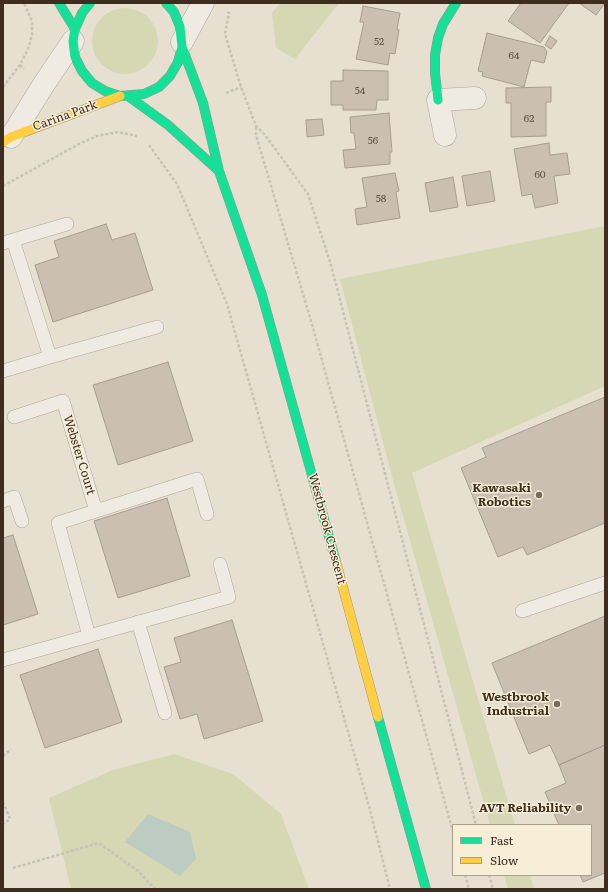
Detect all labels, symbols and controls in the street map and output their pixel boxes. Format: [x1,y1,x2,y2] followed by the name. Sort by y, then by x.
[374,36,384,48] house number: 52
[509,50,519,62] house number: 64
[355,85,365,97] house number: 54
[31,98,99,134] street label: Carina Park
[524,113,534,125] house number: 62
[368,135,378,147] house number: 56
[534,169,546,181] house number: 60
[376,193,386,205] house number: 58
[60,413,98,497] street label: Webster Court
[305,472,349,586] street label: Westbrook Crescent
[472,481,531,509] place label: Kawasaki Robotics
[534,490,544,500] marker: Kawasaki Robotics
[482,690,549,718] place label: Westbrook Industrial
[552,699,562,709] marker: Westbrook Industrial
[479,801,571,815] place label: AVT Reliability
[574,803,584,813] marker: AVT Reliability
[452,824,592,876] legend
[490,831,513,849] text: Fast
[490,851,518,869] text: Slow

